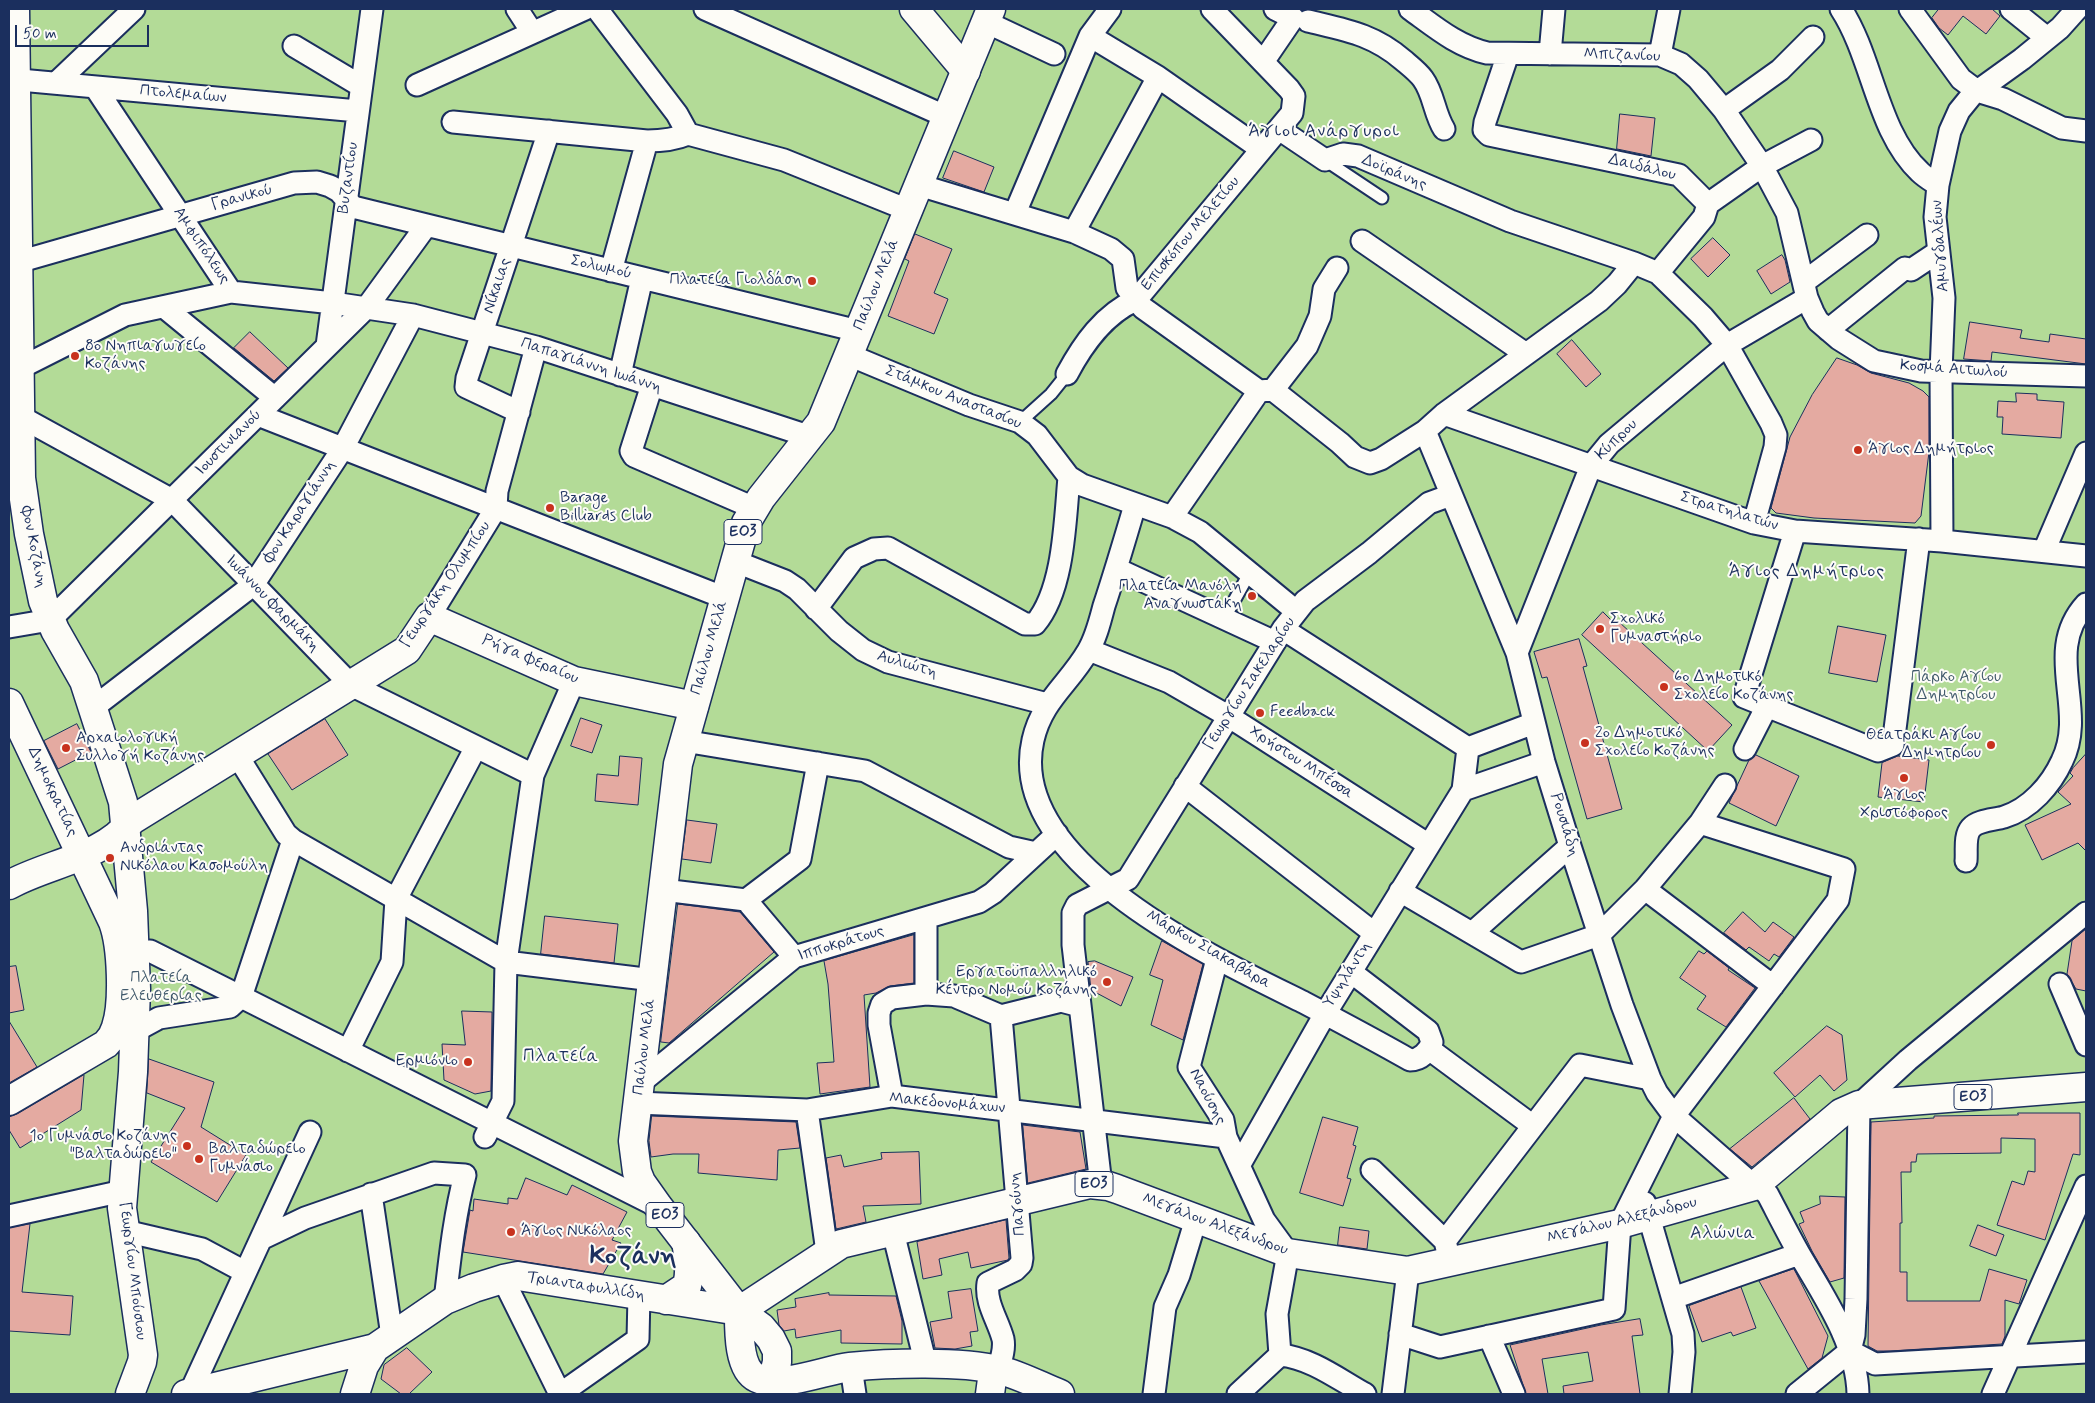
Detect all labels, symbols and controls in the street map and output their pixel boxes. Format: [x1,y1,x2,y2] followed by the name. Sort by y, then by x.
[18,15,151,47] scale bar
[23,24,57,44] text: 50 m
[1583,45,1661,67] street label: Μπιζανίου
[139,82,227,108] street label: Πτολεμαίων
[1246,121,1402,143] district label: Άγιοι Ανάργυροι
[335,141,363,215] street label: Βυζαντίου
[1606,150,1678,186] street label: Δαιδάλου
[1359,151,1429,195] street label: Δοϊράνης
[1138,173,1244,295] street label: Επισκόπου Μελετίου
[209,181,275,215] street label: Γρανικού
[1928,199,1954,293] street label: Αμυγδαλέων
[168,204,234,288] street label: Αμφιπόλεως
[850,236,904,334] street label: Παύλου Μελά
[569,252,633,284] street label: Σολωμού
[480,256,516,316] street label: Νίκαιας
[670,271,802,291] place label: Πλατεία Γιολδάση
[806,275,818,287] marker: Πλατεία Γιολδάση
[518,334,664,398] street label: Παπαγιάννη Ιωάννη
[85,337,206,375] place label: 8ο Νηπιαγωγείο Κοζάνης
[69,350,81,362] marker: 8ο Νηπιαγωγείο Κοζάνης
[1899,357,2009,383] street label: Κοσμά Αιτωλού
[882,362,1024,434] street label: Στάμκου Αναστασίου
[192,406,266,480] street label: Ιουστινιανού
[1592,415,1642,465] street label: Κύπρου
[1868,440,1994,460] place label: Άγιος Δημήτριος
[1852,444,1864,456] marker: Άγιος Δημήτριος
[260,457,340,567] street label: Φον Καραγιάννη
[1678,488,1780,536] street label: Στρατηλατών
[560,489,652,527] place label: Barage Billiards Club
[544,502,556,514] marker: Barage Billiards Club
[16,505,50,589] street label: Φον Κοζάνη
[397,518,495,652] street label: Γεωργάκη Ολυμπίου
[724,520,762,544] road number: ΕΟ3
[221,551,323,657] street label: Ιωάννου Φαρμάκη
[1727,561,1887,583] district label: Άγιος Δημήτριος
[1119,577,1242,615] place label: Πλατεία Μανόλη Αναγνωστάκη
[1246,590,1258,602] marker: Πλατεία Μανόλη Αναγνωστάκη
[687,599,733,697] street label: Παύλου Μελά
[1610,610,1702,648] place label: Σχολικό Γυμναστήριο
[1200,614,1300,754] street label: Γεωργίου Σακελαρίου
[1594,623,1606,635] marker: Σχολικό Γυμναστήριο
[479,631,581,689] street label: Ρήγα Φεραίου
[874,647,940,683] street label: Αυλιώτη
[1674,668,1793,706] place label: 6ο Δημοτικό Σχολείο Κοζάνης
[1911,668,2001,706] park label: Πάρκο Αγίου Δημητρίου
[1658,681,1670,693] marker: 6ο Δημοτικό Σχολείο Κοζάνης
[1270,703,1335,723] place label: Feedback
[1254,707,1266,719] marker: Feedback
[1245,722,1357,804] street label: Χρήστου Μπέσσα
[1595,724,1714,762] place label: 2ο Δημοτικό Σχολείο Κοζάνης
[1866,726,1981,764] place label: Θεατράκι Αγίου Δημητρίου
[76,729,204,767] place label: Αρχαιολογική Συλλογή Κοζάνης
[1579,737,1591,749] marker: 2ο Δημοτικό Σχολείο Κοζάνης
[1985,739,1997,751] marker: Θεατράκι Αγίου Δημητρίου
[60,742,72,754] marker: Αρχαιολογική Συλλογή Κοζάνης
[23,744,81,840] street label: Δημοκρατίας
[1898,772,1910,784] marker: Άγιος Χριστόφορος
[1860,786,1948,824] place label: Άγιος Χριστόφορος
[1545,791,1583,859] street label: Ρουσιάδη
[120,839,268,877] place label: Ανδριάντας Νικόλαου Κασομούλη
[104,852,116,864] marker: Ανδριάντας Νικόλαου Κασομούλη
[1142,906,1274,994] street label: Μάρκου Σιακαβάρα
[795,922,887,966] street label: Ιπποκράτους
[1320,938,1376,1012] street label: Υψηλάντη
[936,963,1097,1001] place label: Εργατοϋπαλληλικό Κέντρο Νομού Κοζάνης
[120,969,202,1007] park label: Πλατεία Ελευθερίας
[1101,976,1113,988] marker: Εργατοϋπαλληλικό Κέντρο Νομού Κοζάνης
[630,998,660,1096] street label: Παύλου Μελά
[522,1046,600,1068] district label: Πλατεία
[396,1052,458,1072] place label: Ερμιόνιο
[462,1056,474,1068] marker: Ερμιόνιο
[1184,1066,1230,1128] street label: Ναούσης
[1954,1084,1992,1110] road number: ΕΟ3
[888,1089,1006,1119] street label: Μακεδονομάχων
[30,1127,177,1165] place label: 1ο Γυμνάσιο Κοζάνης "Βαλταδώρειο"
[181,1140,193,1152] marker: 1ο Γυμνάσιο Κοζάνης "Βαλταδώρειο"
[209,1140,306,1178] place label: Βαλταδώρειο Γυμνάσιο
[193,1153,205,1165] marker: Βαλταδώρειο Γυμνάσιο
[1006,1171,1030,1237] street label: Παγούνη
[1075,1172,1113,1196] road number: ΕΟ3
[1139,1190,1291,1260] street label: Μεγάλου Αλεξάνδρου
[1545,1193,1699,1249] street label: Μεγάλου Αλεξάνδρου
[114,1201,150,1341] street label: Γεωργίου Μπούσιου
[646,1202,684,1228] road number: ΕΟ3
[521,1222,631,1242] place label: Άγιος Νικόλαος
[1689,1223,1757,1245] district label: Αλώνια
[505,1226,517,1238] marker: Άγιος Νικόλαος
[590,1242,676,1274] district label: Κοζάνη
[526,1268,646,1306] street label: Τριανταφυλλίδη

